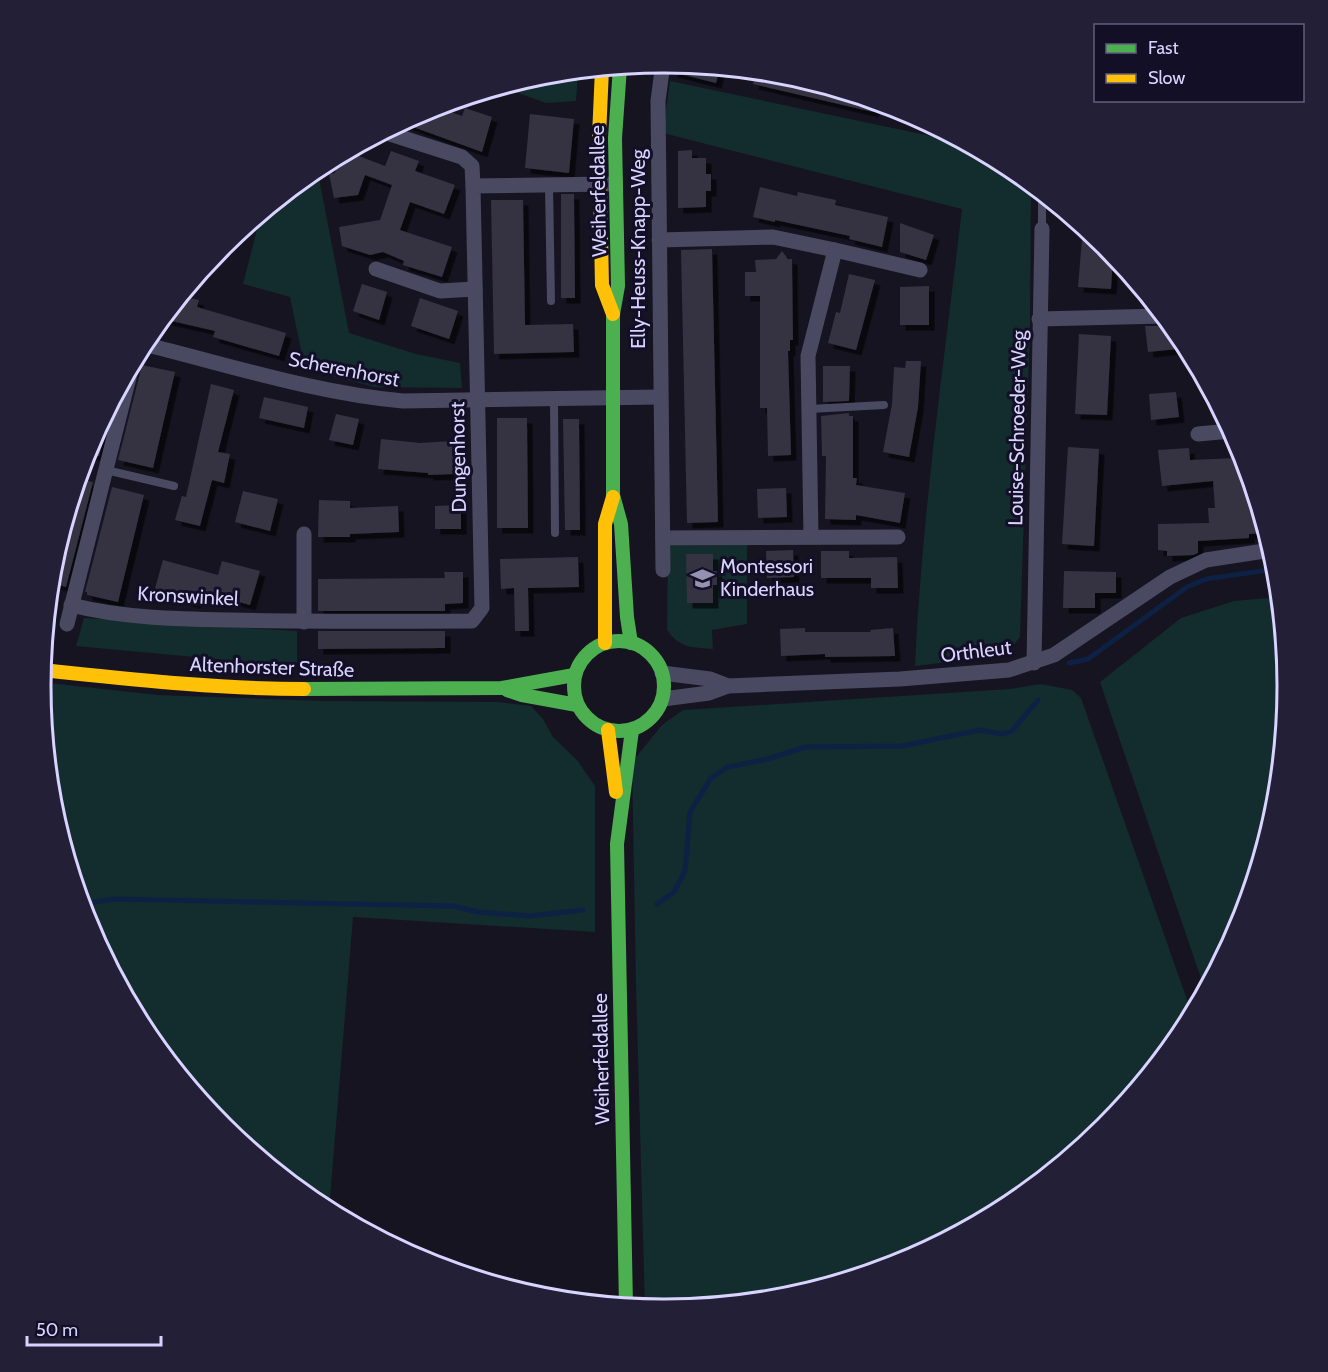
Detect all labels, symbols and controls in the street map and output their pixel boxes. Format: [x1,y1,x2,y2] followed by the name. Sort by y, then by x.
[1094,24,1304,102] legend
[1148,37,1179,59] text: Fast
[1148,67,1185,89] text: Slow
[585,125,611,257] street label: Weiherfeldallee
[626,148,650,349] street label: Elly-Heuss-Knapp-Weg
[1003,329,1031,526] street label: Louise-Schroeder-Weg
[286,346,402,392] street label: Scherenhorst
[445,401,471,513] street label: Dungenhorst
[720,554,814,601] place label: Montessori Kinderhaus
[689,565,715,591] school or university icon: Montessori Kinderhaus
[137,581,239,611] street label: Kronswinkel
[939,635,1013,667] street label: Orthleut
[189,652,355,682] street label: Altenhorster Straße
[588,993,614,1125] street label: Weiherfeldallee
[27,1309,160,1347] scale bar
[36,1319,78,1341] text: 50 m

